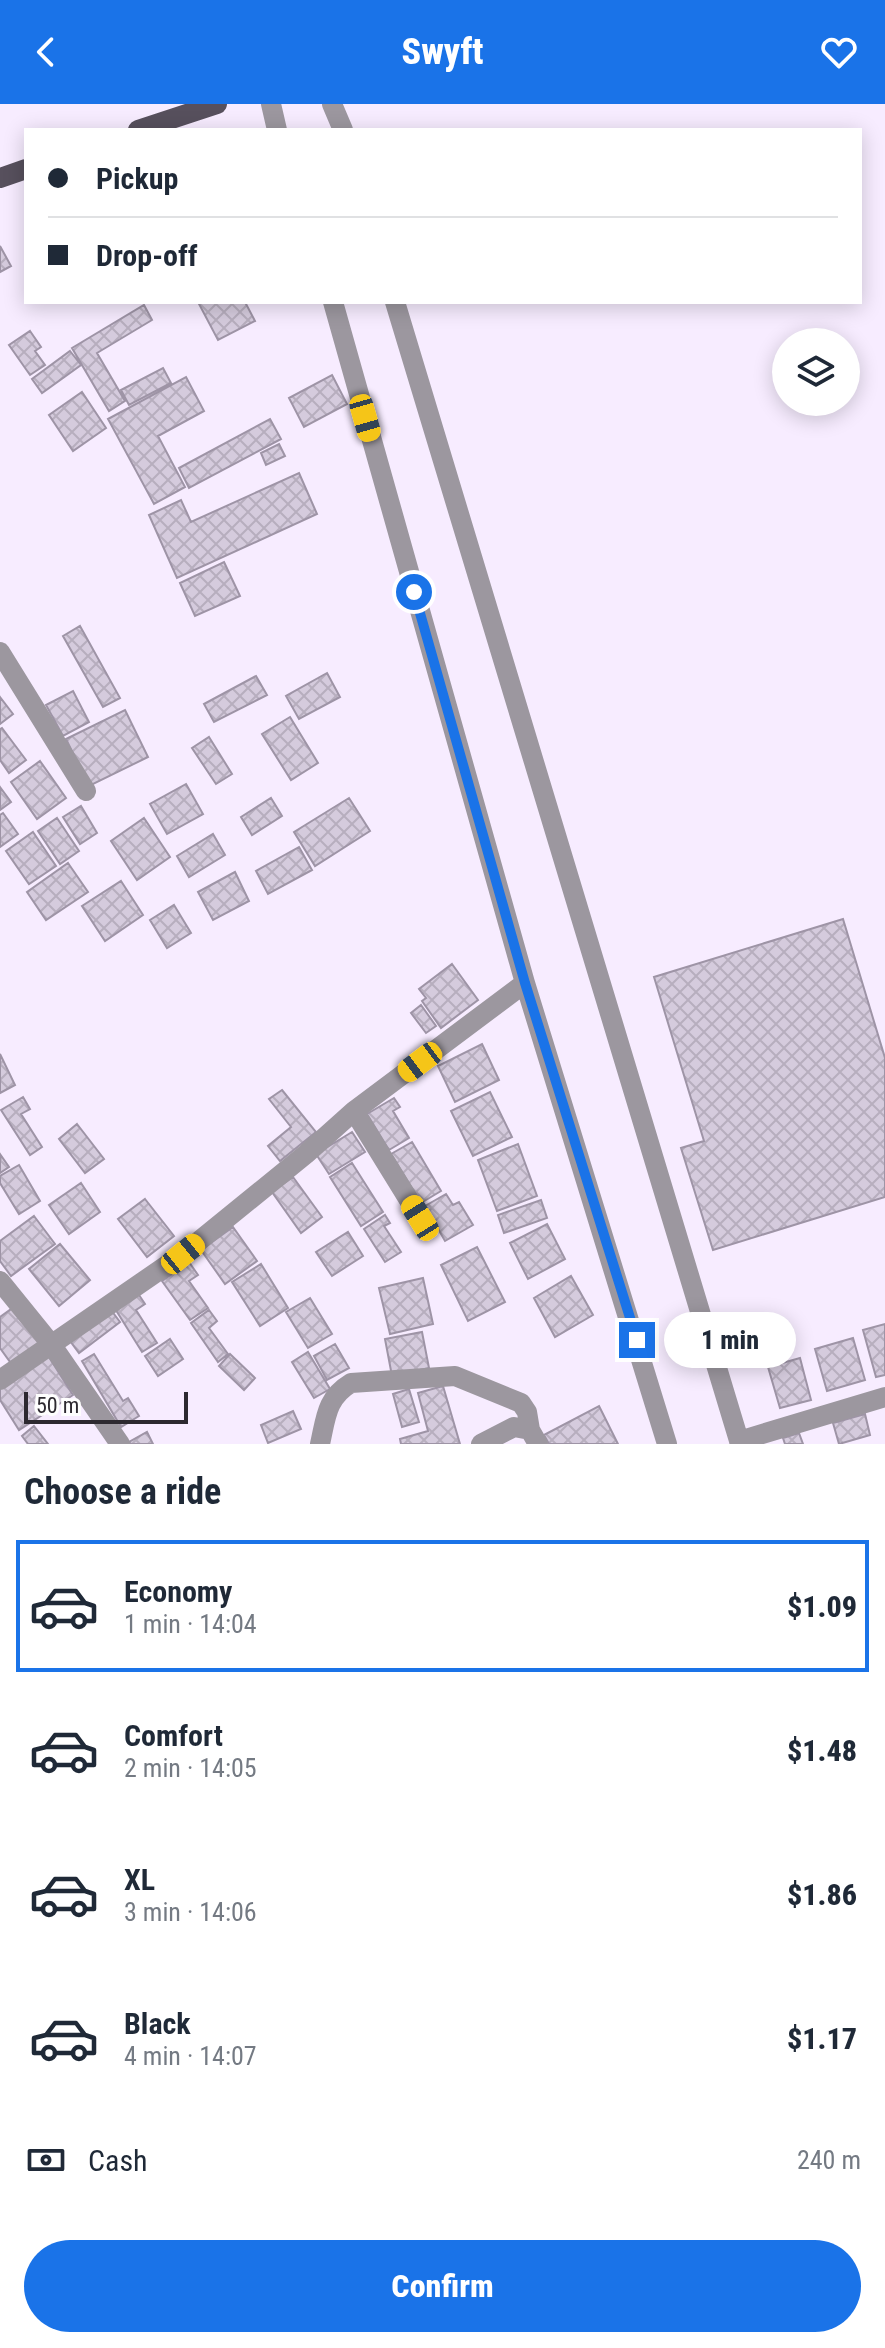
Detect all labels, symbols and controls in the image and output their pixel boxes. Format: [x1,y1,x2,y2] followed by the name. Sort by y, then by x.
[24,30,68,74] icon: back
[817,30,861,74] icon: heart
[402,31,483,73] text: Swyft
[96,161,178,196] text: Pickup
[96,238,198,273] text: Drop-off
[772,328,860,416] map controls
[772,328,860,416] button: layers
[347,392,383,444] car
[396,574,432,610] route start
[394,1038,446,1086] car
[397,1191,443,1245] car
[157,1230,209,1278] car
[665,1312,797,1368] callout: 1 min
[619,1322,655,1358] route end
[701,1325,759,1355] text: 1 min
[24,1388,188,1424] scale bar
[36,1393,79,1418] text: 50 m
[24,1471,221,1513] text: Choose a ride
[28,1570,100,1642] icon: car
[124,1574,232,1609] text: Economy
[787,1589,857,1624] text: $1.09
[124,1609,257,1639] text: 1 min · 14:04
[28,1714,100,1786] icon: car
[124,1718,223,1753] text: Comfort
[787,1733,857,1768] text: $1.48
[124,1753,257,1783] text: 2 min · 14:05
[28,1858,100,1930] icon: car
[124,1862,155,1897] text: XL
[787,1877,857,1912] text: $1.86
[124,1897,257,1927] text: 3 min · 14:06
[28,2002,100,2074] icon: car
[124,2006,191,2041] text: Black
[787,2021,857,2056] text: $1.17
[124,2041,257,2071] text: 4 min · 14:07
[24,2138,68,2182] icon: cash
[88,2143,148,2178] text: Cash
[797,2145,861,2175] text: 240 m
[24,2240,861,2332] button: Confirm

